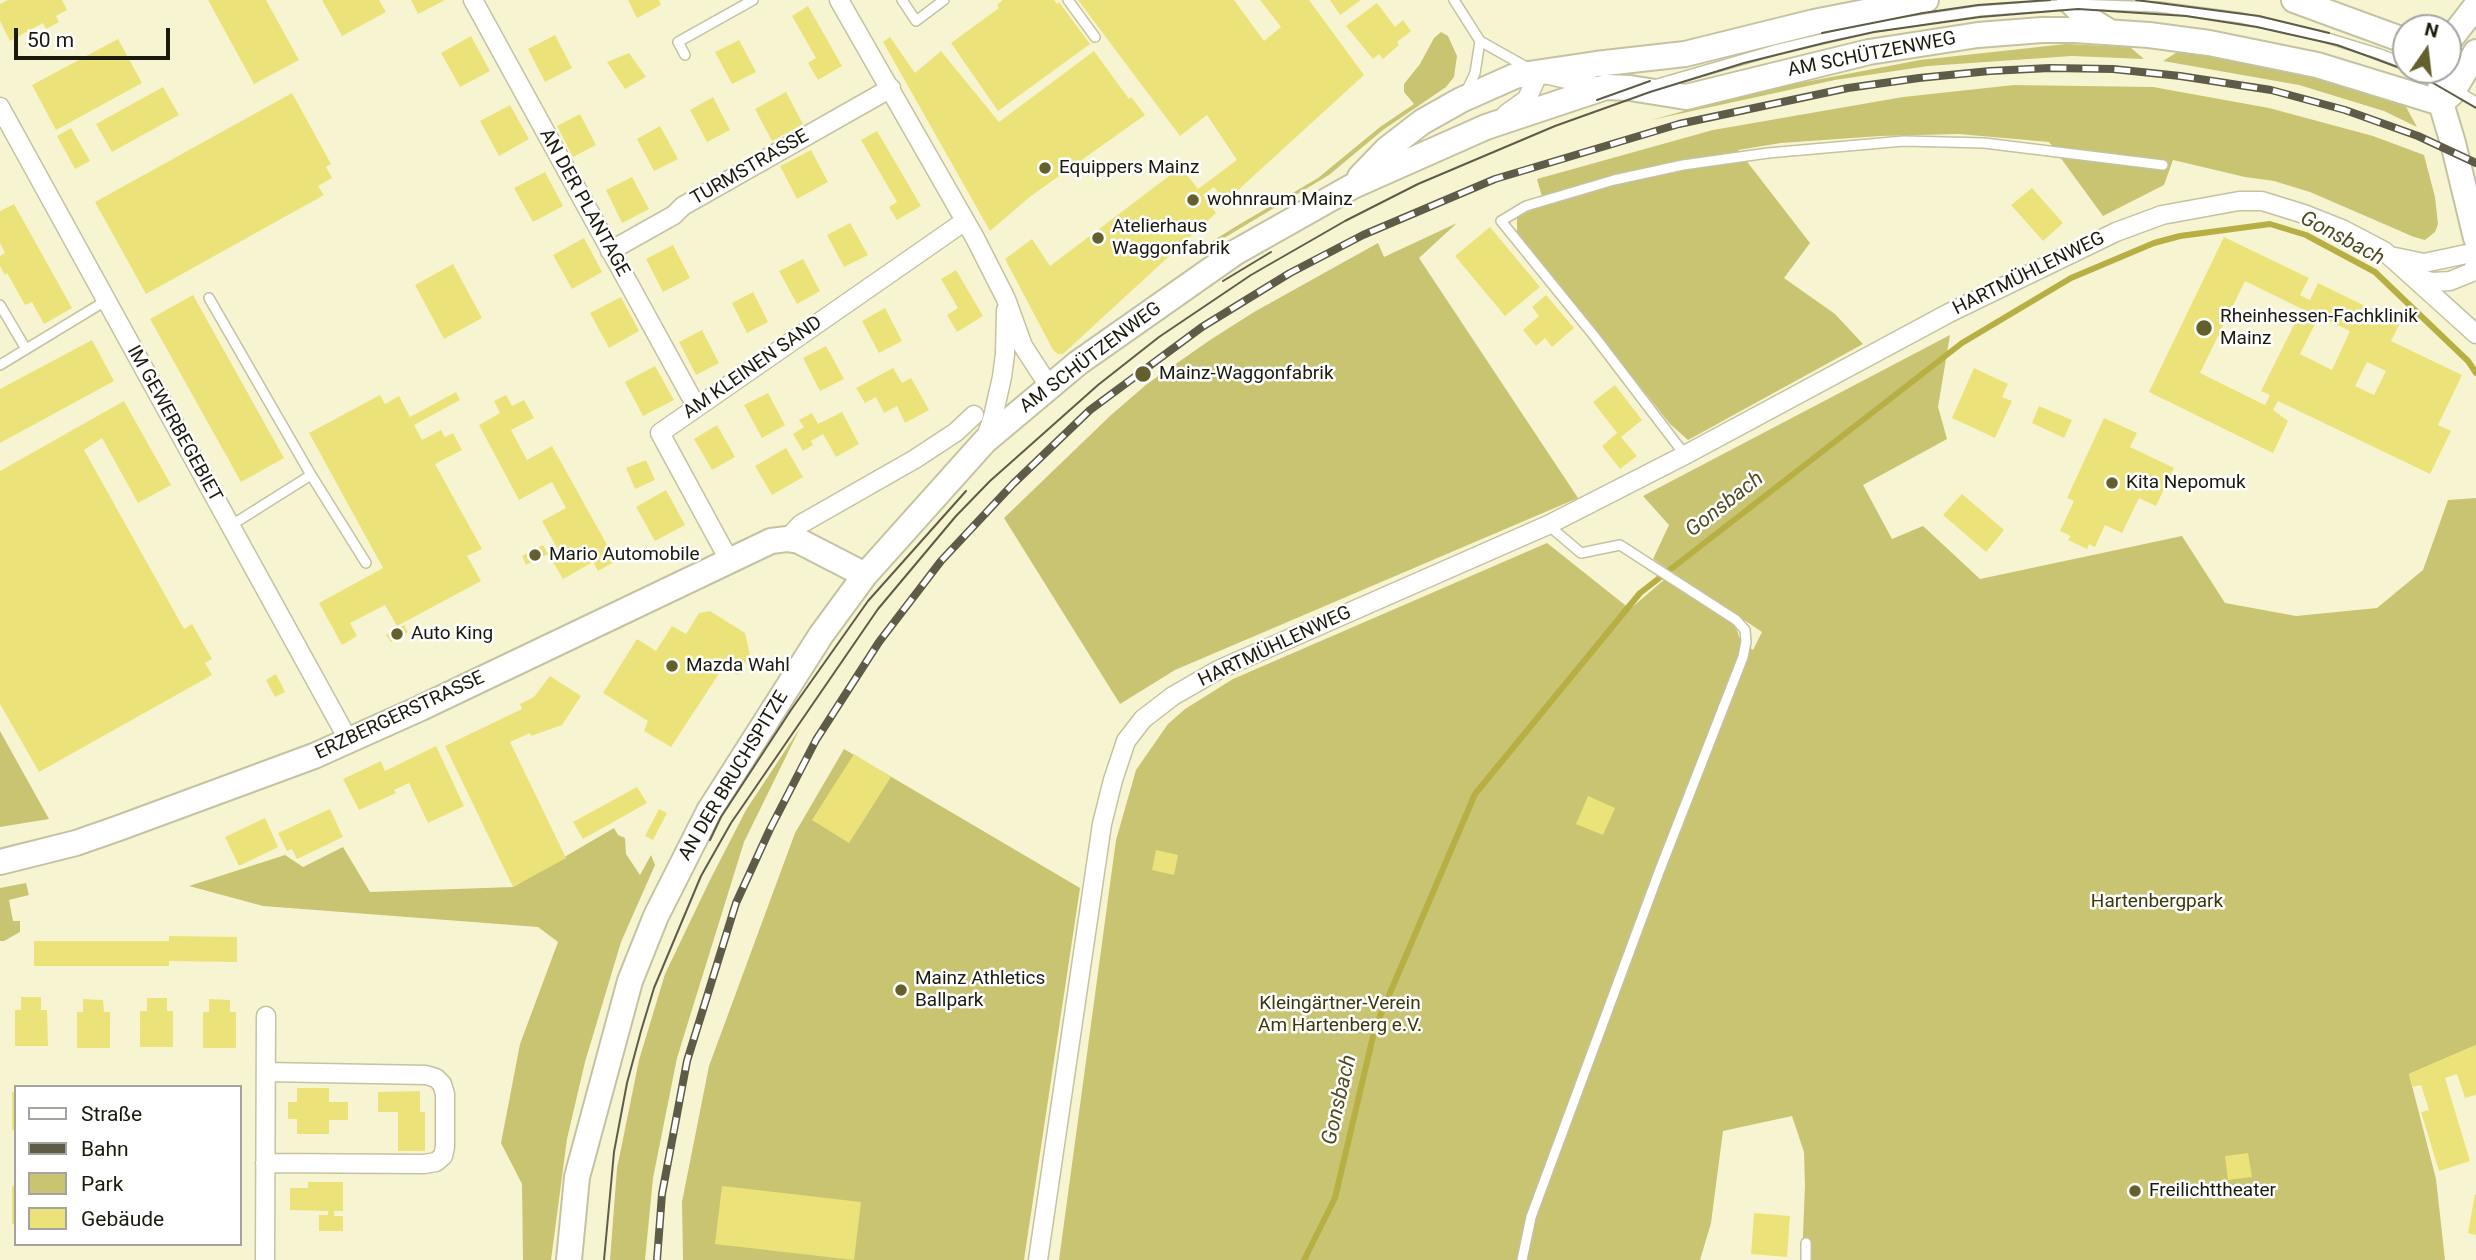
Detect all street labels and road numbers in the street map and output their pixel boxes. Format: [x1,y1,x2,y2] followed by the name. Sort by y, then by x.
[1786,28,1958,82] street label: AM SCHÜTZENWEG
[534,125,634,281] street label: AN DER PLANTAGE
[687,125,813,211] street label: TURMSTRASSE
[1949,227,2109,321] street label: HARTMÜHLENWEG
[1016,297,1166,419] street label: AM SCHÜTZENWEG
[679,312,827,424] street label: AM KLEINEN SAND
[122,342,226,506] street label: IM GEWERBEGEBIET
[1195,602,1355,692] street label: HARTMÜHLENWEG
[312,667,488,765] street label: ERZBERGERSTRASSE
[674,687,794,865] street label: AN DER BRUCHSPITZE

